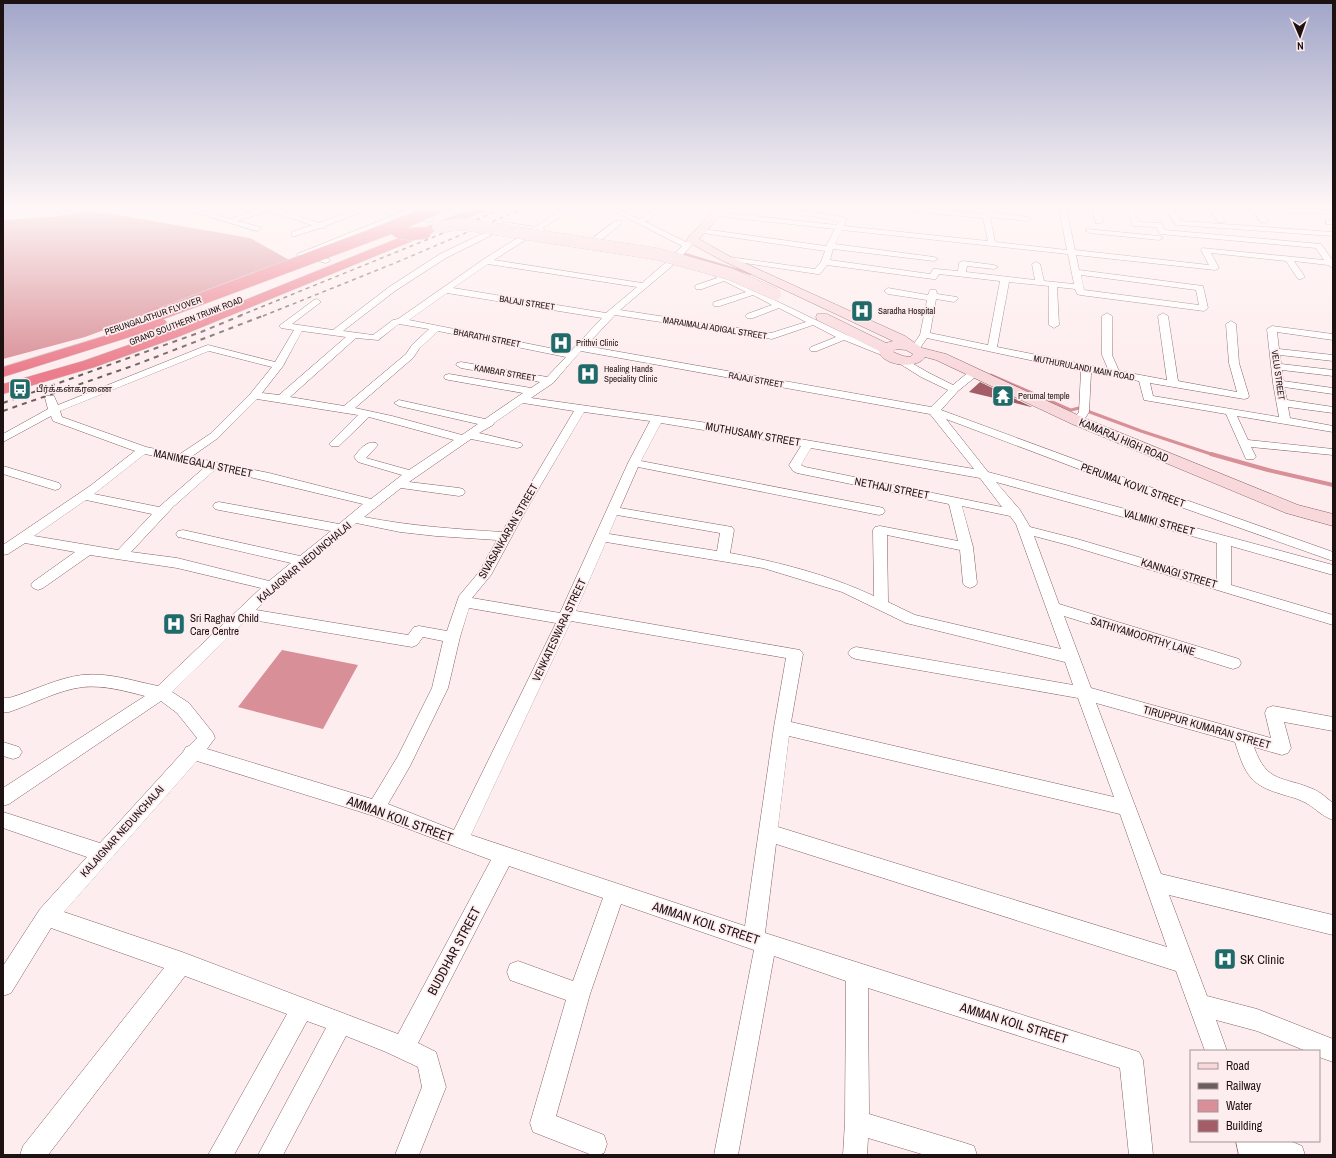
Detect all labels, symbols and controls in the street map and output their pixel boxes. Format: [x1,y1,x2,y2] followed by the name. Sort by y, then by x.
[1280,16,1320,56] north arrow
[1297,39,1304,53] text: N
[499,293,556,313] street label: BALAJI STREET
[103,294,204,338] street label: PERUNGALATHUR FLYOVER
[127,294,245,348] street label: GRAND SOUTHERN TRUNK ROAD
[849,298,875,324] hospital icon: Saradha Hospital
[878,305,935,317] place label: Saradha Hospital
[662,314,768,342] street label: MARAIMALAI ADIGAL STREET
[453,326,522,350] street label: BHARATHI STREET
[548,330,574,356] hospital icon: Prithvi Clinic
[576,337,619,349] place label: Prithvi Clinic
[1269,349,1288,401] street label: VELU STREET
[1032,352,1136,384] street label: MUTHURULANDI MAIN ROAD
[575,361,601,387] hospital icon: Healing Hands Speciality Clinic
[473,362,537,384] street label: KAMBAR STREET
[604,363,658,385] place label: Healing Hands Speciality Clinic
[727,369,785,391] street label: RAJAJI STREET
[7,376,33,402] bus stop icon: பீர்க்கன்கரணை
[36,383,112,395] place label: பீர்க்கன்கரணை
[990,383,1016,409] temple icon: Perumal temple
[1018,390,1070,402] place label: Perumal temple
[1077,415,1171,465] street label: KAMARAJ HIGH ROAD
[704,419,802,449] street label: MUTHUSAMY STREET
[152,446,254,480] street label: MANIMEGALAI STREET
[1079,460,1188,511] street label: PERUMAL KOVIL STREET
[854,474,931,502] street label: NETHAJI STREET
[475,480,541,581] street label: SIVASANKARAN STREET
[1122,506,1197,538] street label: VALMIKI STREET
[254,518,354,606] street label: KALAIGNAR NEDUNCHALAI
[1139,555,1219,591] street label: KANNAGI STREET
[529,576,589,684] street label: VENKATESWARA STREET
[161,611,187,637] hospital icon: Sri Raghav Child Care Centre
[190,611,259,638] place label: Sri Raghav Child Care Centre
[1089,613,1197,659] street label: SATHIYAMOORTHY LANE
[1142,702,1273,752] street label: TIRUPPUR KUMARAN STREET
[77,782,167,880] street label: KALAIGNAR NEDUNCHALAI
[344,792,456,846] street label: AMMAN KOIL STREET
[649,897,762,948] street label: AMMAN KOIL STREET
[424,903,485,998] street label: BUDDHAR STREET
[1212,946,1238,972] hospital icon: SK Clinic
[1240,951,1284,968] place label: SK Clinic
[957,998,1070,1048] street label: AMMAN KOIL STREET
[1190,1050,1320,1142] legend
[1226,1058,1250,1074] text: Road
[1226,1078,1261,1094] text: Railway
[1226,1098,1253,1114] text: Water
[1226,1118,1263,1134] text: Building

